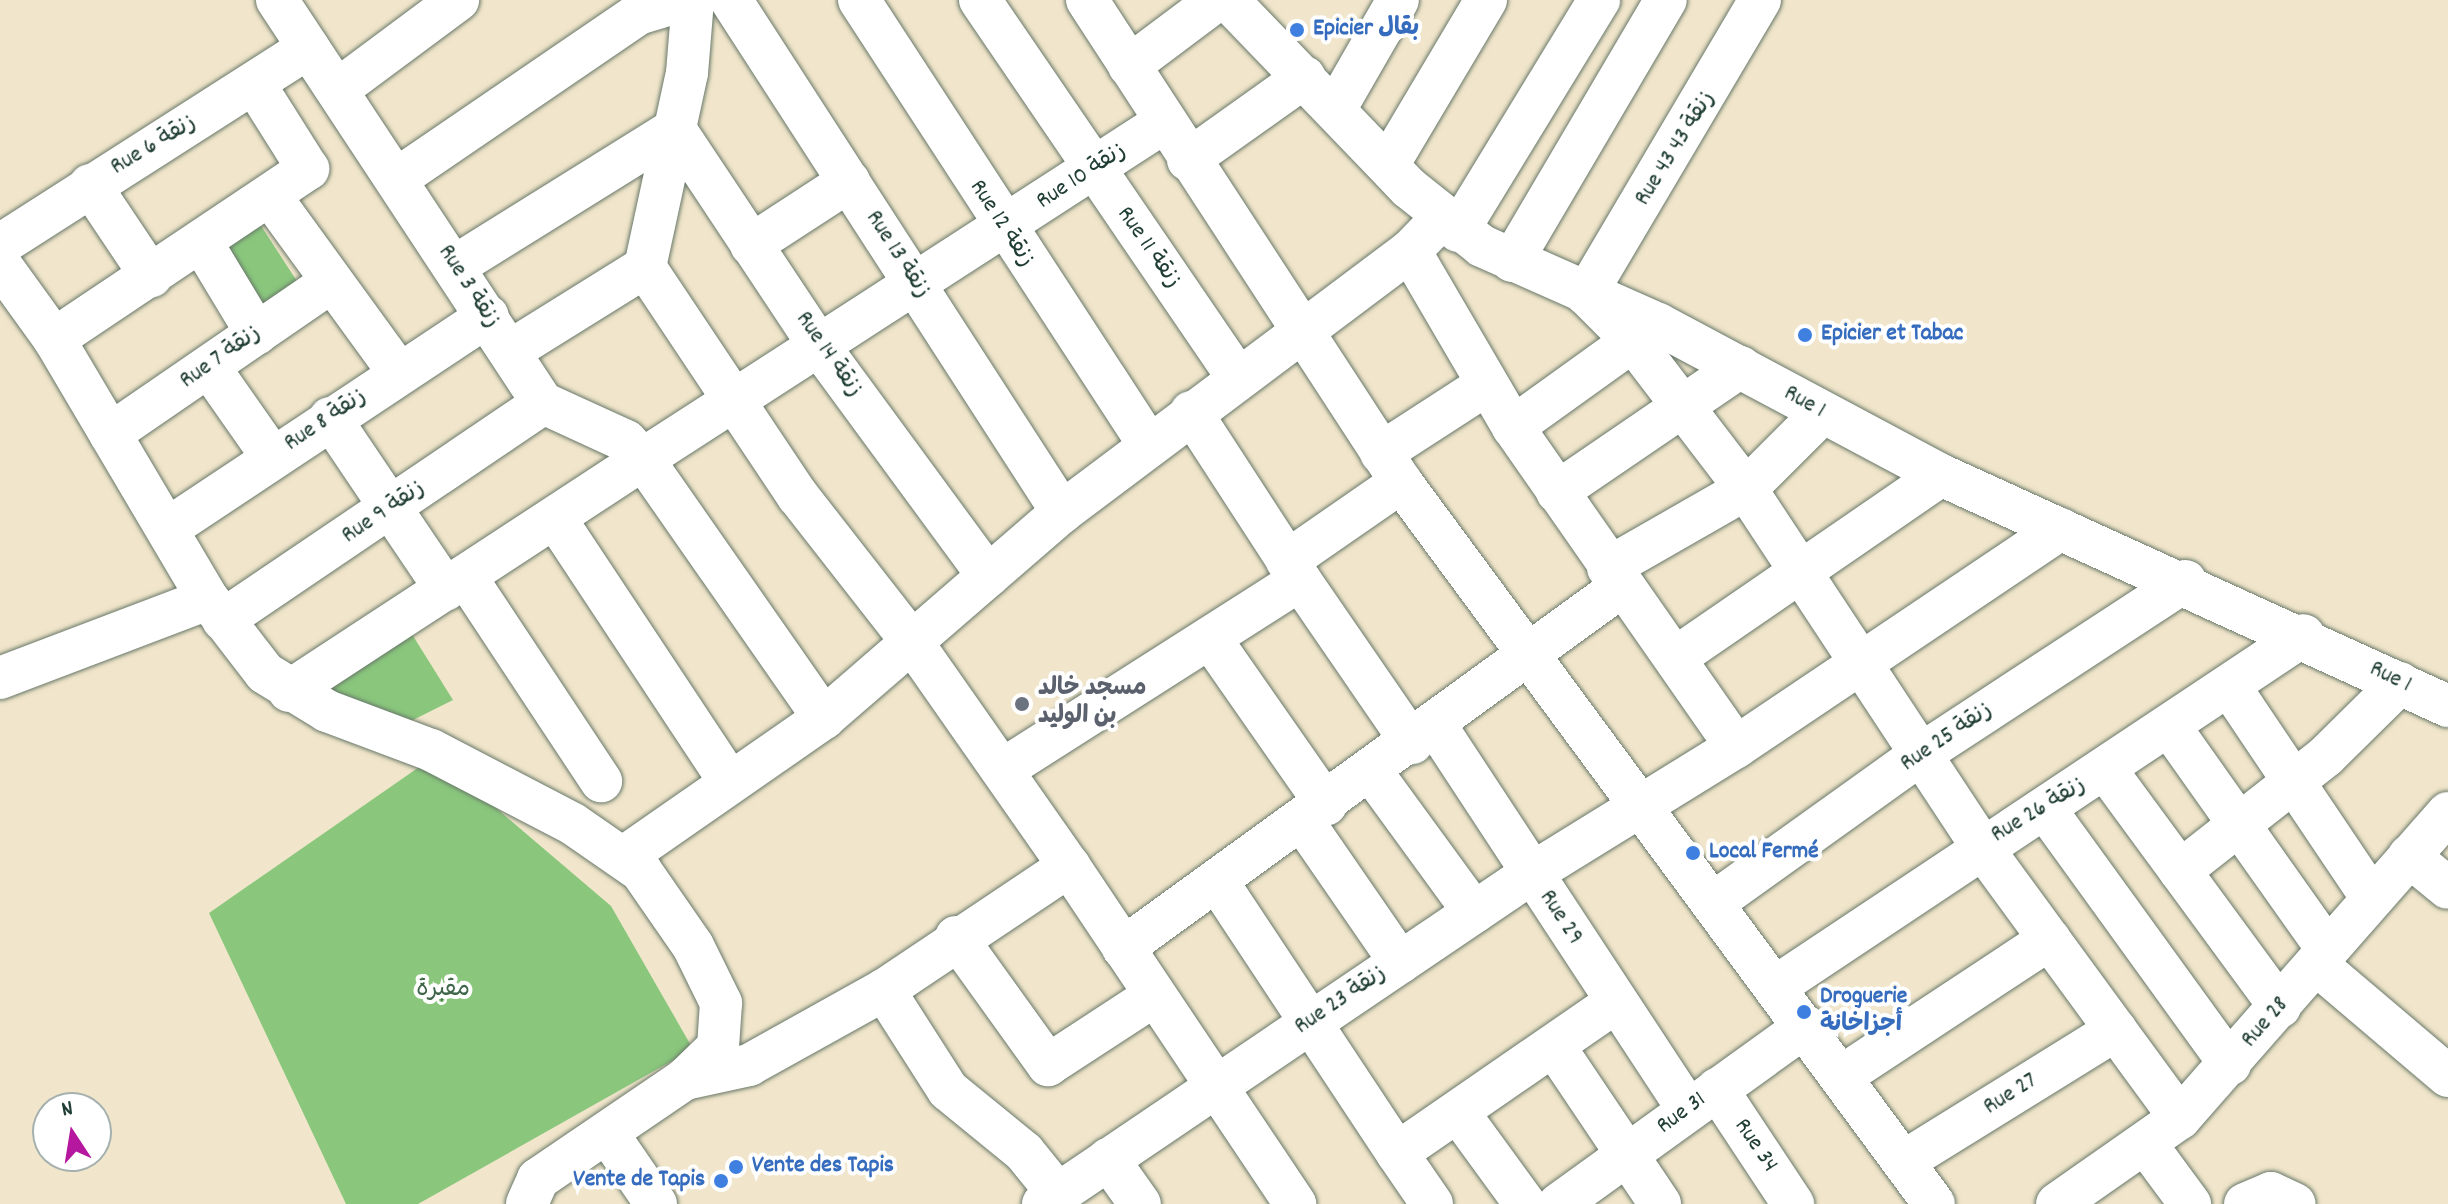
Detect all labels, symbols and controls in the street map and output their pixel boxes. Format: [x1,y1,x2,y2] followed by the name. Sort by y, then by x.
[1313,16,1419,44] place label: Epicier بقال
[1288,21,1306,39] marker: Epicier بقال
[1629,86,1723,212] street label: Rue 43 زنقة 43
[106,109,202,183] street label: Rue 6 زنقة
[1032,137,1132,217] street label: Rue 10 زنقة
[962,175,1040,273] street label: Rue 12 زنقة
[1109,201,1187,295] street label: Rue 11 زنقة
[858,206,936,304] street label: Rue 13 زنقة
[430,240,506,334] street label: Rue 3 زنقة
[788,307,868,403] street label: Rue 14 زنقة
[175,320,267,396] street label: Rue 7 زنقة
[1821,321,1963,349] place label: Epicier et Tabac
[1796,326,1814,344] marker: Epicier et Tabac
[1778,380,1830,426] street label: Rue 1
[280,383,372,459] street label: Rue 8 زنقة
[337,475,431,551] street label: Rue 9 زنقة
[2364,656,2416,700] street label: Rue 1
[1038,676,1146,732] place label: مسجد خالد بن الوليد
[1013,695,1031,713] marker: مسجد خالد بن الوليد
[1896,697,1998,779] street label: Rue 25 زنقة
[1987,772,2091,850] street label: Rue 26 زنقة
[1709,839,1819,867] place label: Local Fermé
[1684,844,1702,862] marker: Local Fermé
[1532,885,1588,951] street label: Rue 29
[1290,960,1392,1042] street label: Rue 23 زنقة
[416,977,470,1005] park label: مقبرة
[1820,984,1907,1040] place label: Droguerie أجزاخانة
[2236,992,2296,1054] street label: Rue 28
[1795,1003,1813,1021] marker: Droguerie أجزاخانة
[1979,1067,2043,1123] street label: Rue 27
[1652,1086,1712,1142] street label: Rue 31
[32,1092,112,1172] north arrow
[59,1094,76,1126] text: N
[1727,1114,1783,1178] street label: Rue 34
[752,1153,894,1181] place label: Vente des Tapis
[727,1158,745,1176] marker: Vente des Tapis
[573,1167,705,1195] place label: Vente de Tapis
[712,1172,730,1190] marker: Vente de Tapis

